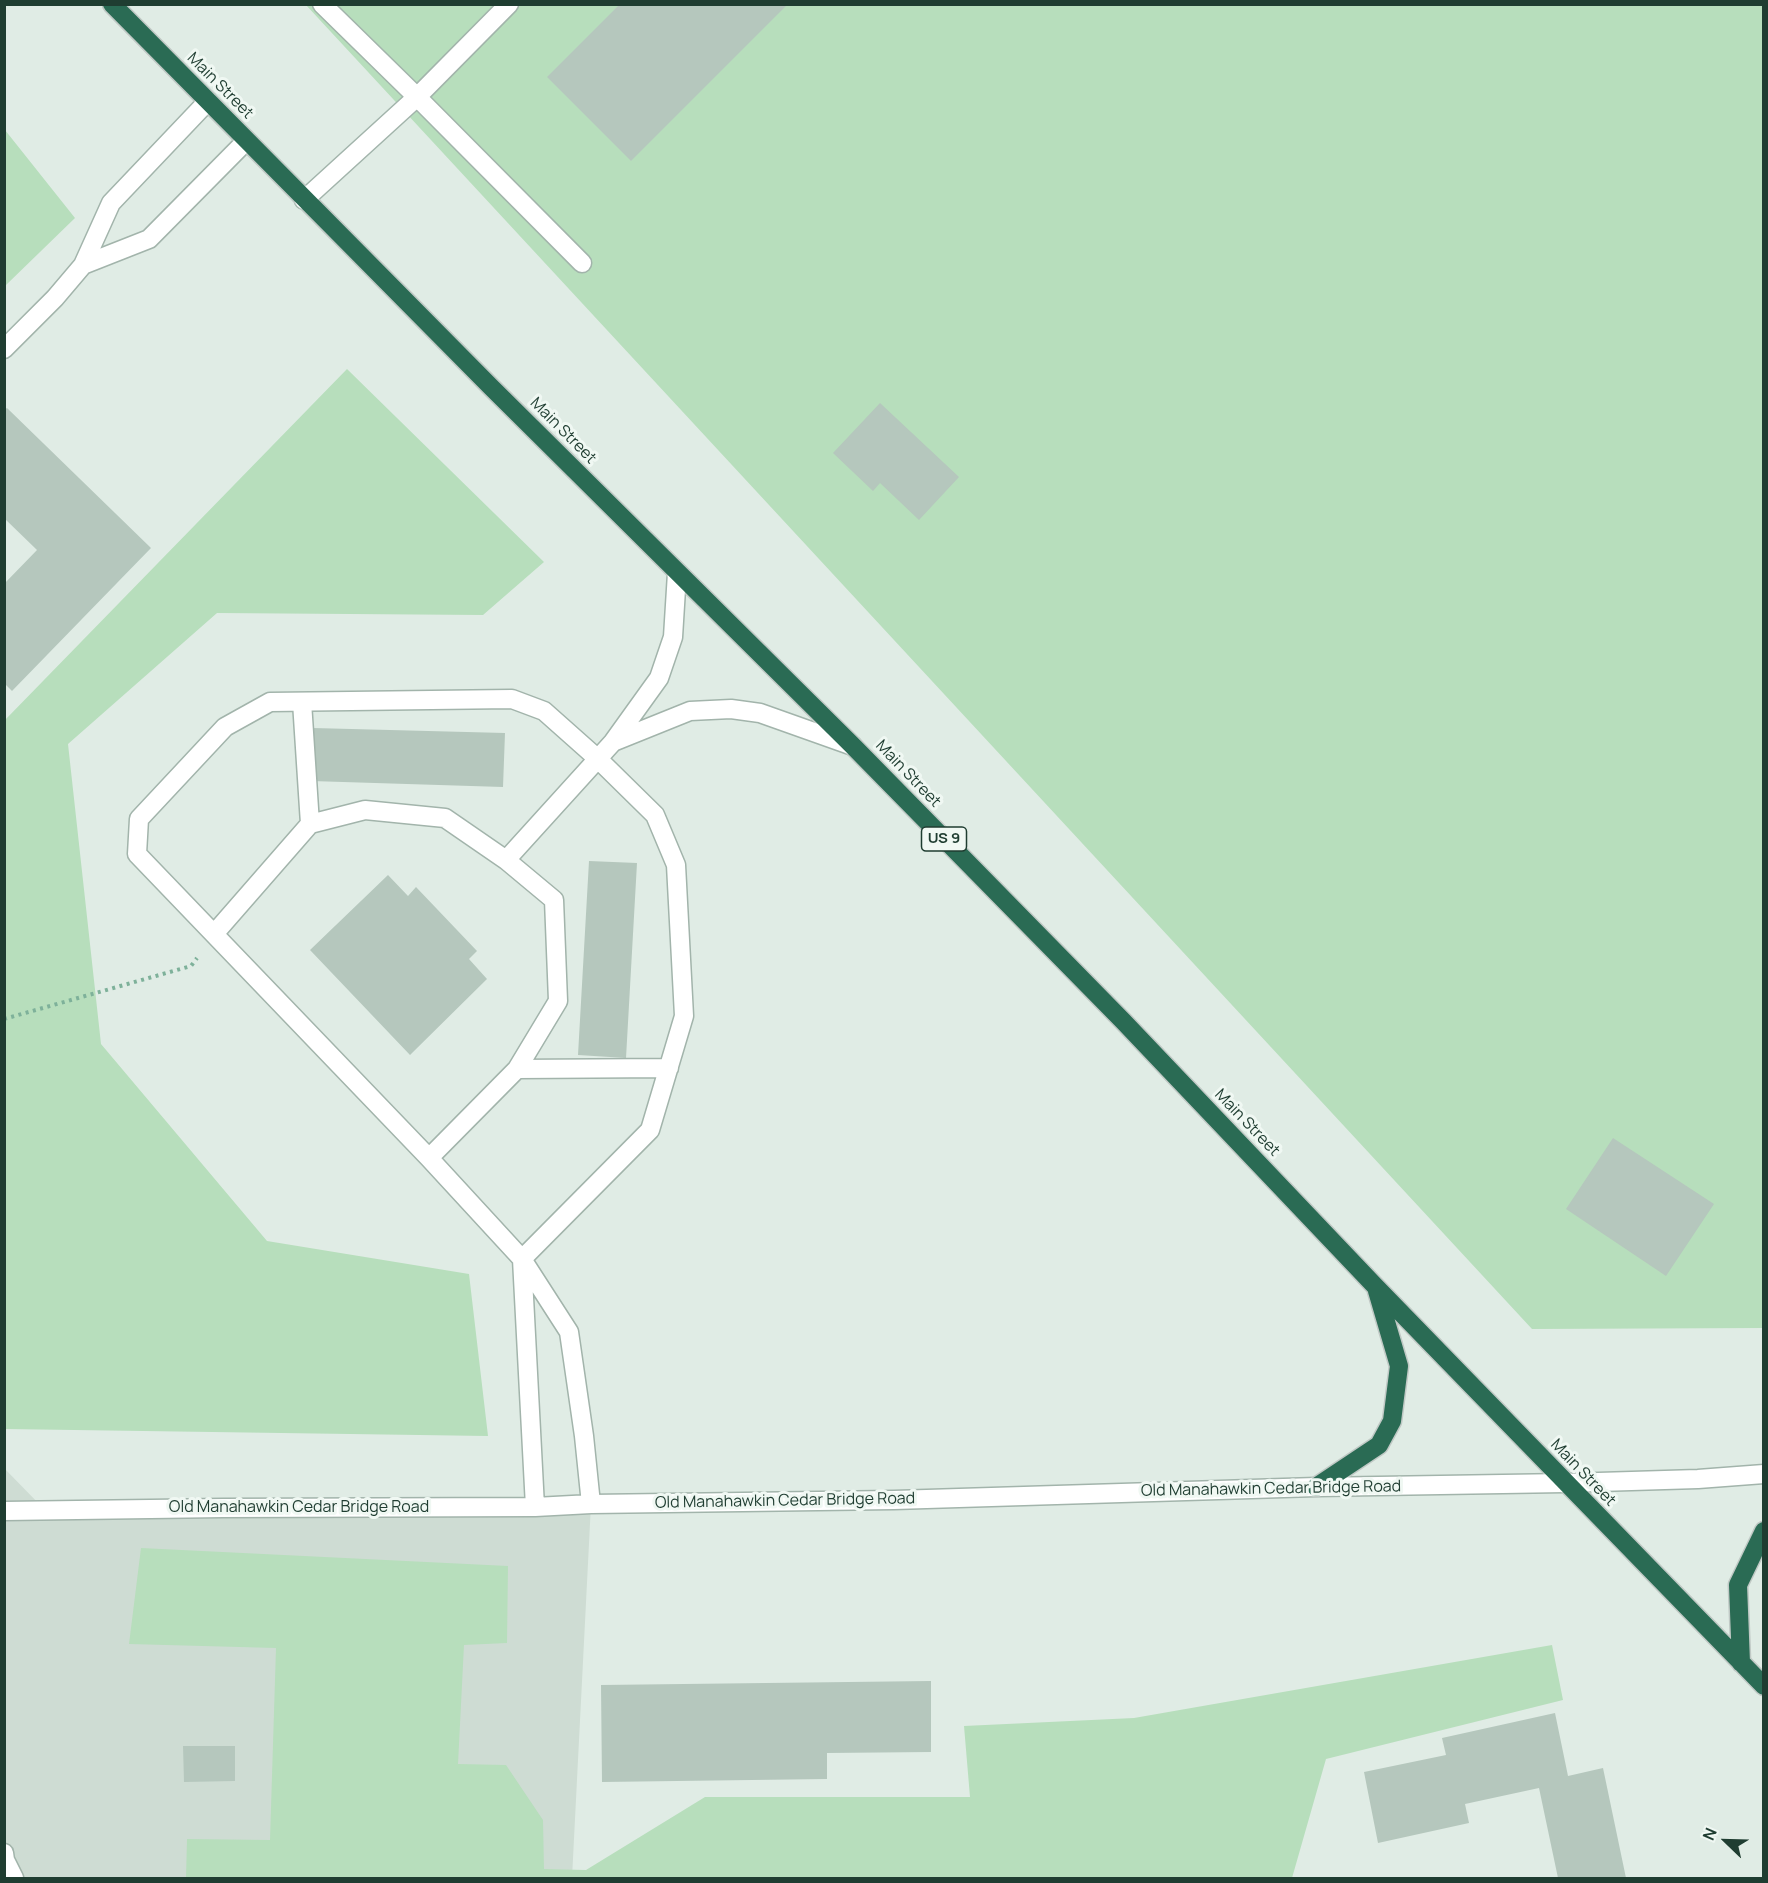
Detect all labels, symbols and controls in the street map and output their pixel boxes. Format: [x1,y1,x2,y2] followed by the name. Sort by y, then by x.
[183,49,257,123] street label: Main Street
[526,394,600,468] street label: Main Street
[871,736,945,812] street label: Main Street
[922,827,966,851] road number: US 9
[1210,1085,1284,1161] street label: Main Street
[1546,1435,1620,1511] street label: Main Street
[1141,1477,1401,1501] street label: Old Manahawkin Cedar Bridge Road
[655,1489,915,1513] street label: Old Manahawkin Cedar Bridge Road
[169,1498,429,1518] street label: Old Manahawkin Cedar Bridge Road
[1696,1811,1756,1871] north arrow
[1697,1824,1722,1844] text: N

